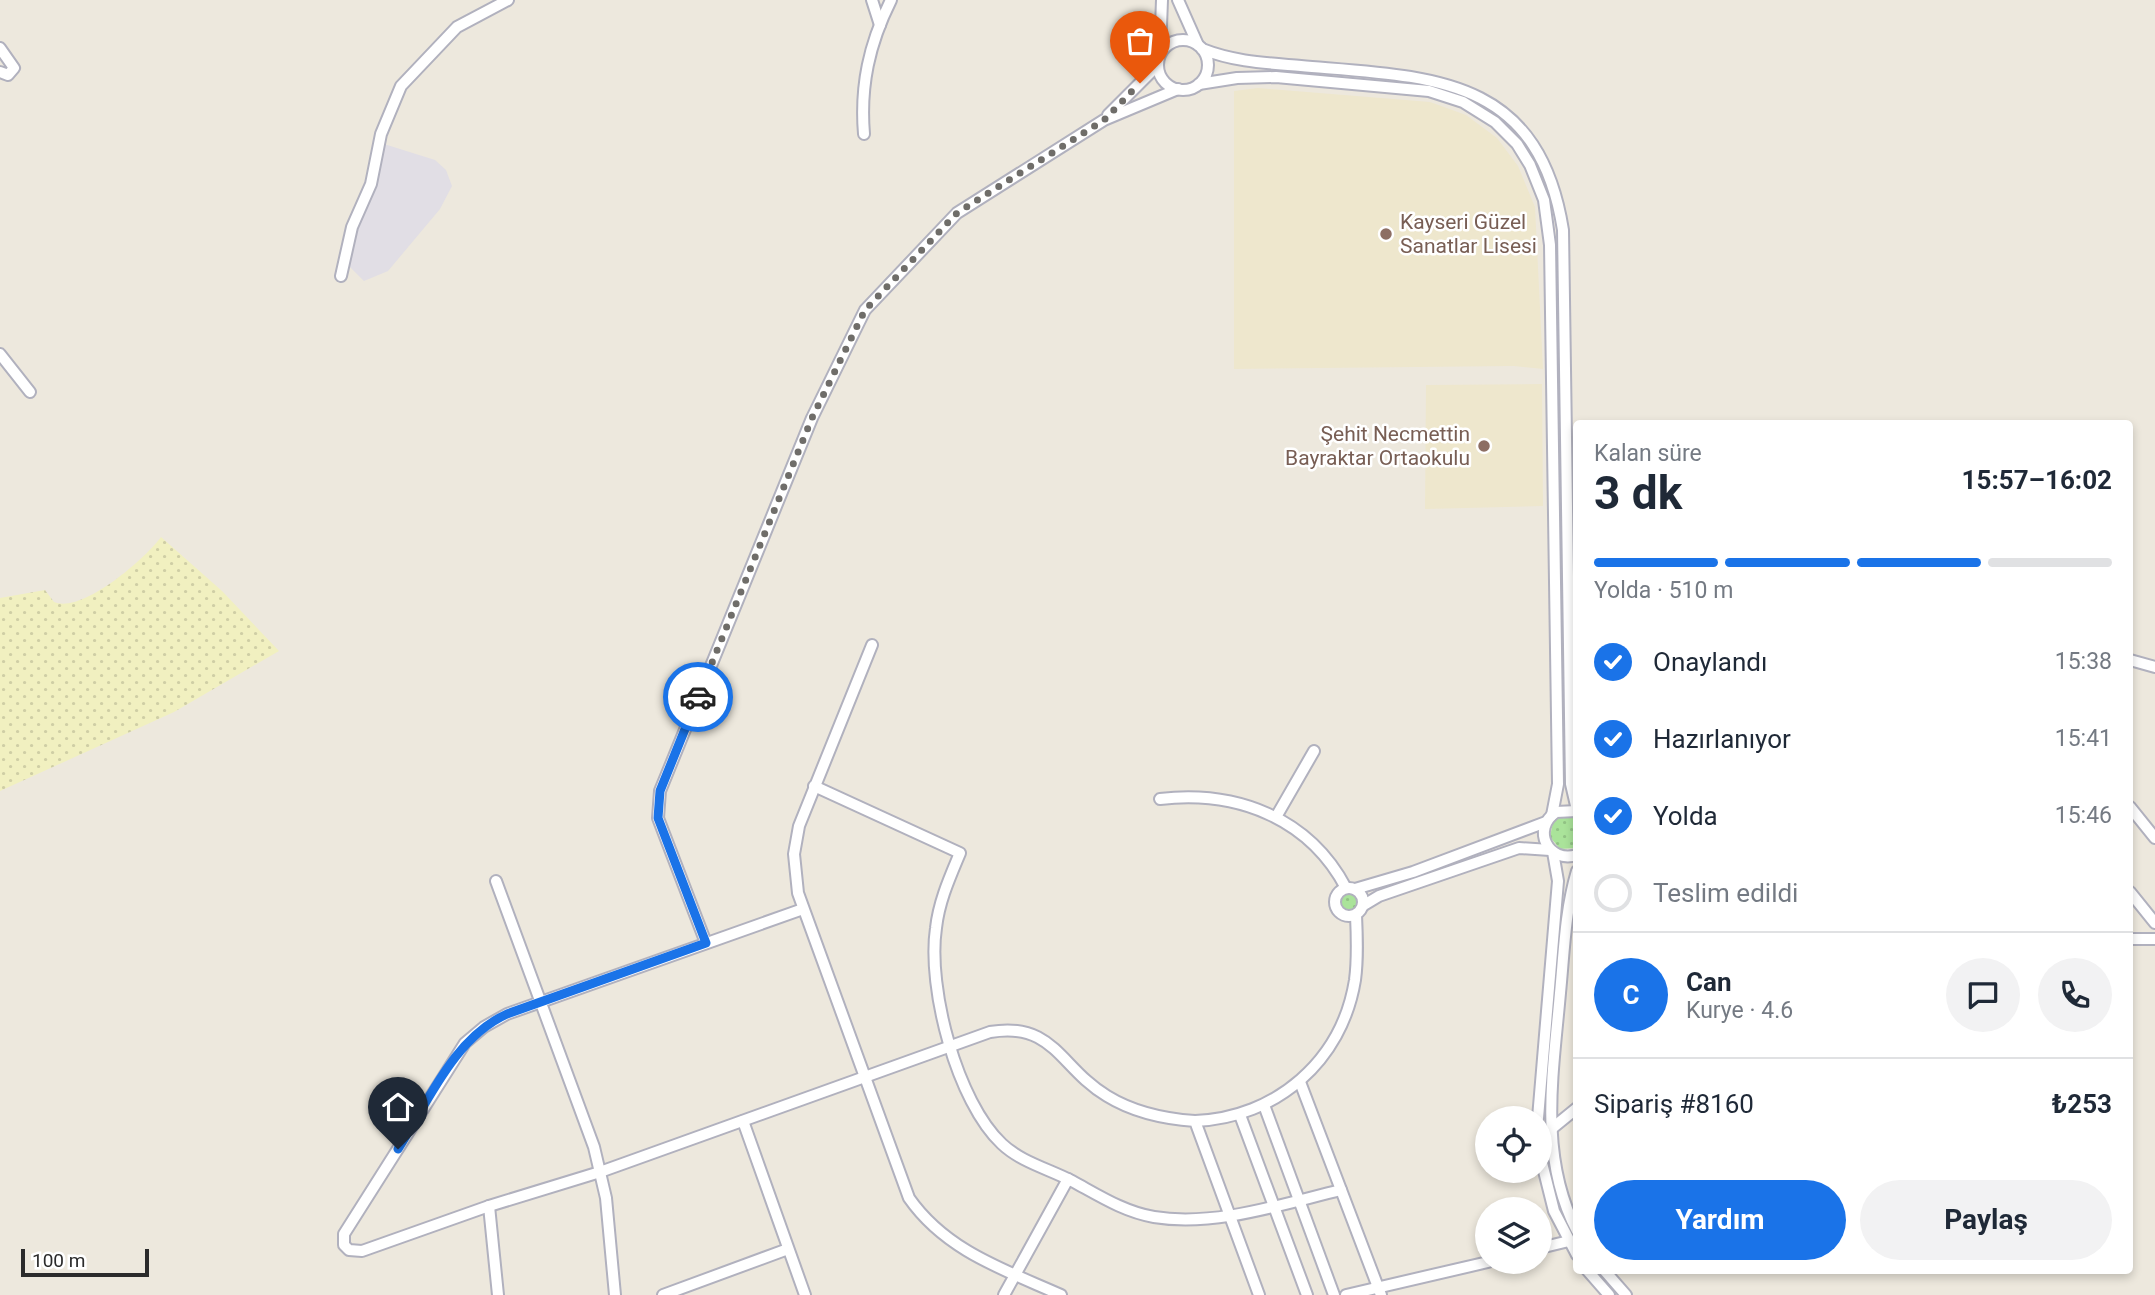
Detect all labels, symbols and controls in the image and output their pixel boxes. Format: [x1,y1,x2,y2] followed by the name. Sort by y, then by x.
[1110,11,1170,83] pin
[1121,22,1159,60] icon: bag
[1400,210,1537,258] place label: Kayseri Güzel Sanatlar Lisesi
[1378,226,1394,242] marker: Kayseri Güzel Sanatlar Lisesi
[1285,422,1470,470] place label: Şehit Necmettin Bayraktar Ortaokulu
[1476,438,1492,454] marker: Şehit Necmettin Bayraktar Ortaokulu
[1594,440,1702,467] text: Kalan süre
[1962,465,2112,495] text: 15:57–16:02
[1594,466,1682,520] text: 3 dk
[1594,577,1733,604] text: Yolda · 510 m
[1594,643,1632,681] icon: check
[1653,647,1767,677] text: Onaylandı
[2055,648,2112,675] text: 15:38
[663,662,733,732] courier
[679,678,717,716] icon: car
[1594,720,1632,758] icon: check
[1653,724,1791,754] text: Hazırlanıyor
[2055,725,2112,752] text: 15:41
[1594,797,1632,835] icon: check
[1653,801,1718,831] text: Yolda
[2055,802,2112,829] text: 15:46
[1653,878,1798,908] text: Teslim edildi
[1946,958,2020,1032] button: chat
[2038,958,2112,1032] button: phone
[1686,967,1732,997] text: Can
[1622,980,1640,1010] text: C
[1686,997,1793,1024] text: Kurye · 4.6
[368,1077,428,1149] pin
[379,1088,417,1126] icon: home
[1594,1089,1754,1119] text: Sipariş #8160
[2052,1089,2112,1119] text: ₺253
[1475,1106,1552,1274] map controls
[1475,1106,1552,1183] button: locate
[1594,1180,1846,1260] button: Yardım
[1860,1180,2112,1260] button: Paylaş
[1475,1197,1552,1274] button: layers
[21,1246,149,1278] scale bar
[32,1249,85,1272] text: 100 m

